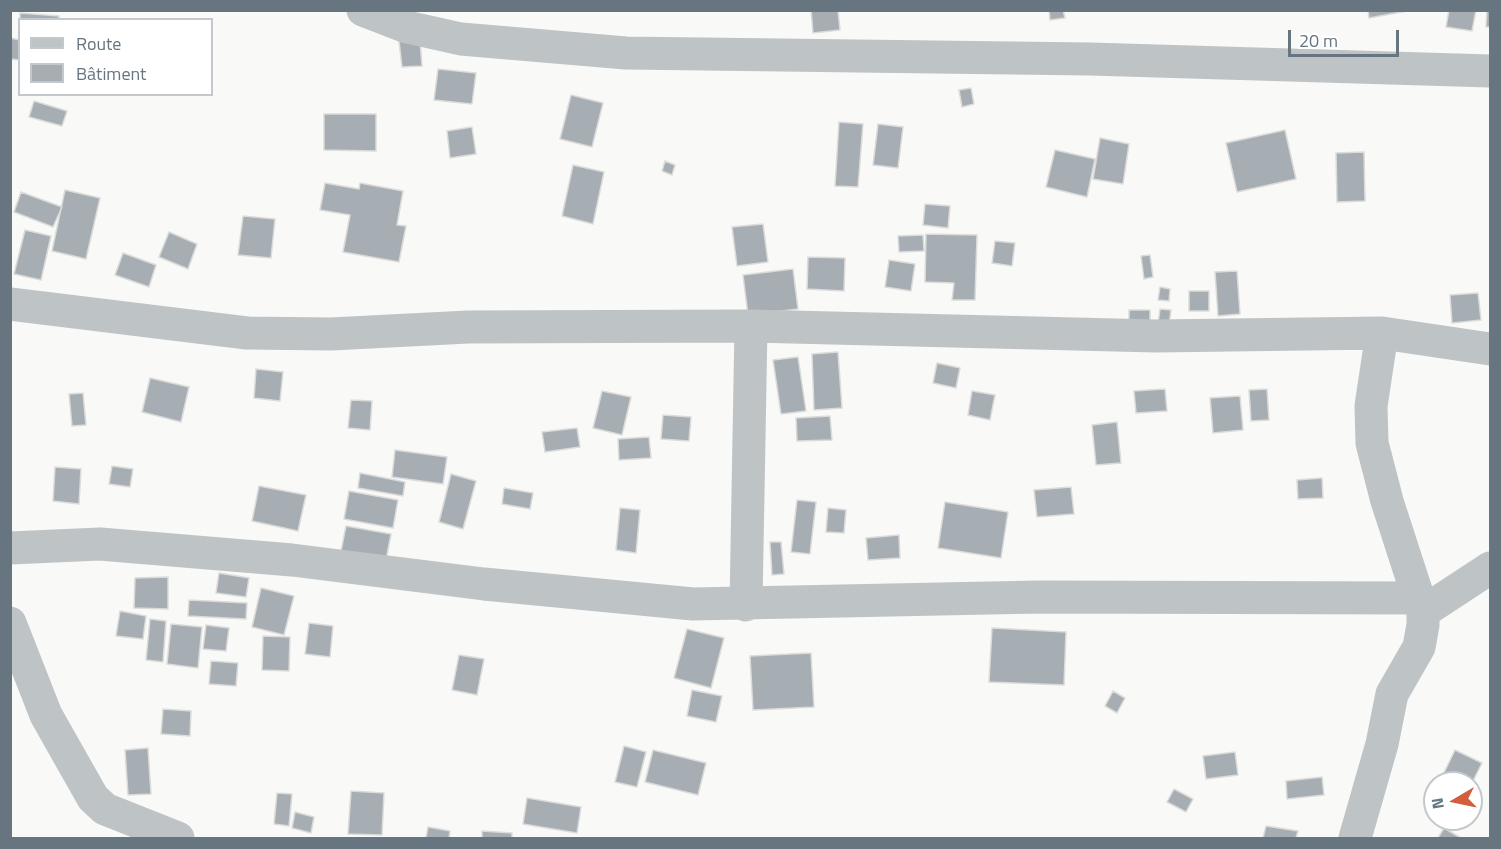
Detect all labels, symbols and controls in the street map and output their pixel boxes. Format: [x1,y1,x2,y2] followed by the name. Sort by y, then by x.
[18,18,213,96] legend
[1291,18,1402,56] scale bar
[1299,27,1338,54] text: 20 m
[76,30,121,57] text: Route
[76,60,146,87] text: Bâtiment
[1423,771,1483,831] north arrow
[1424,796,1450,811] text: N

